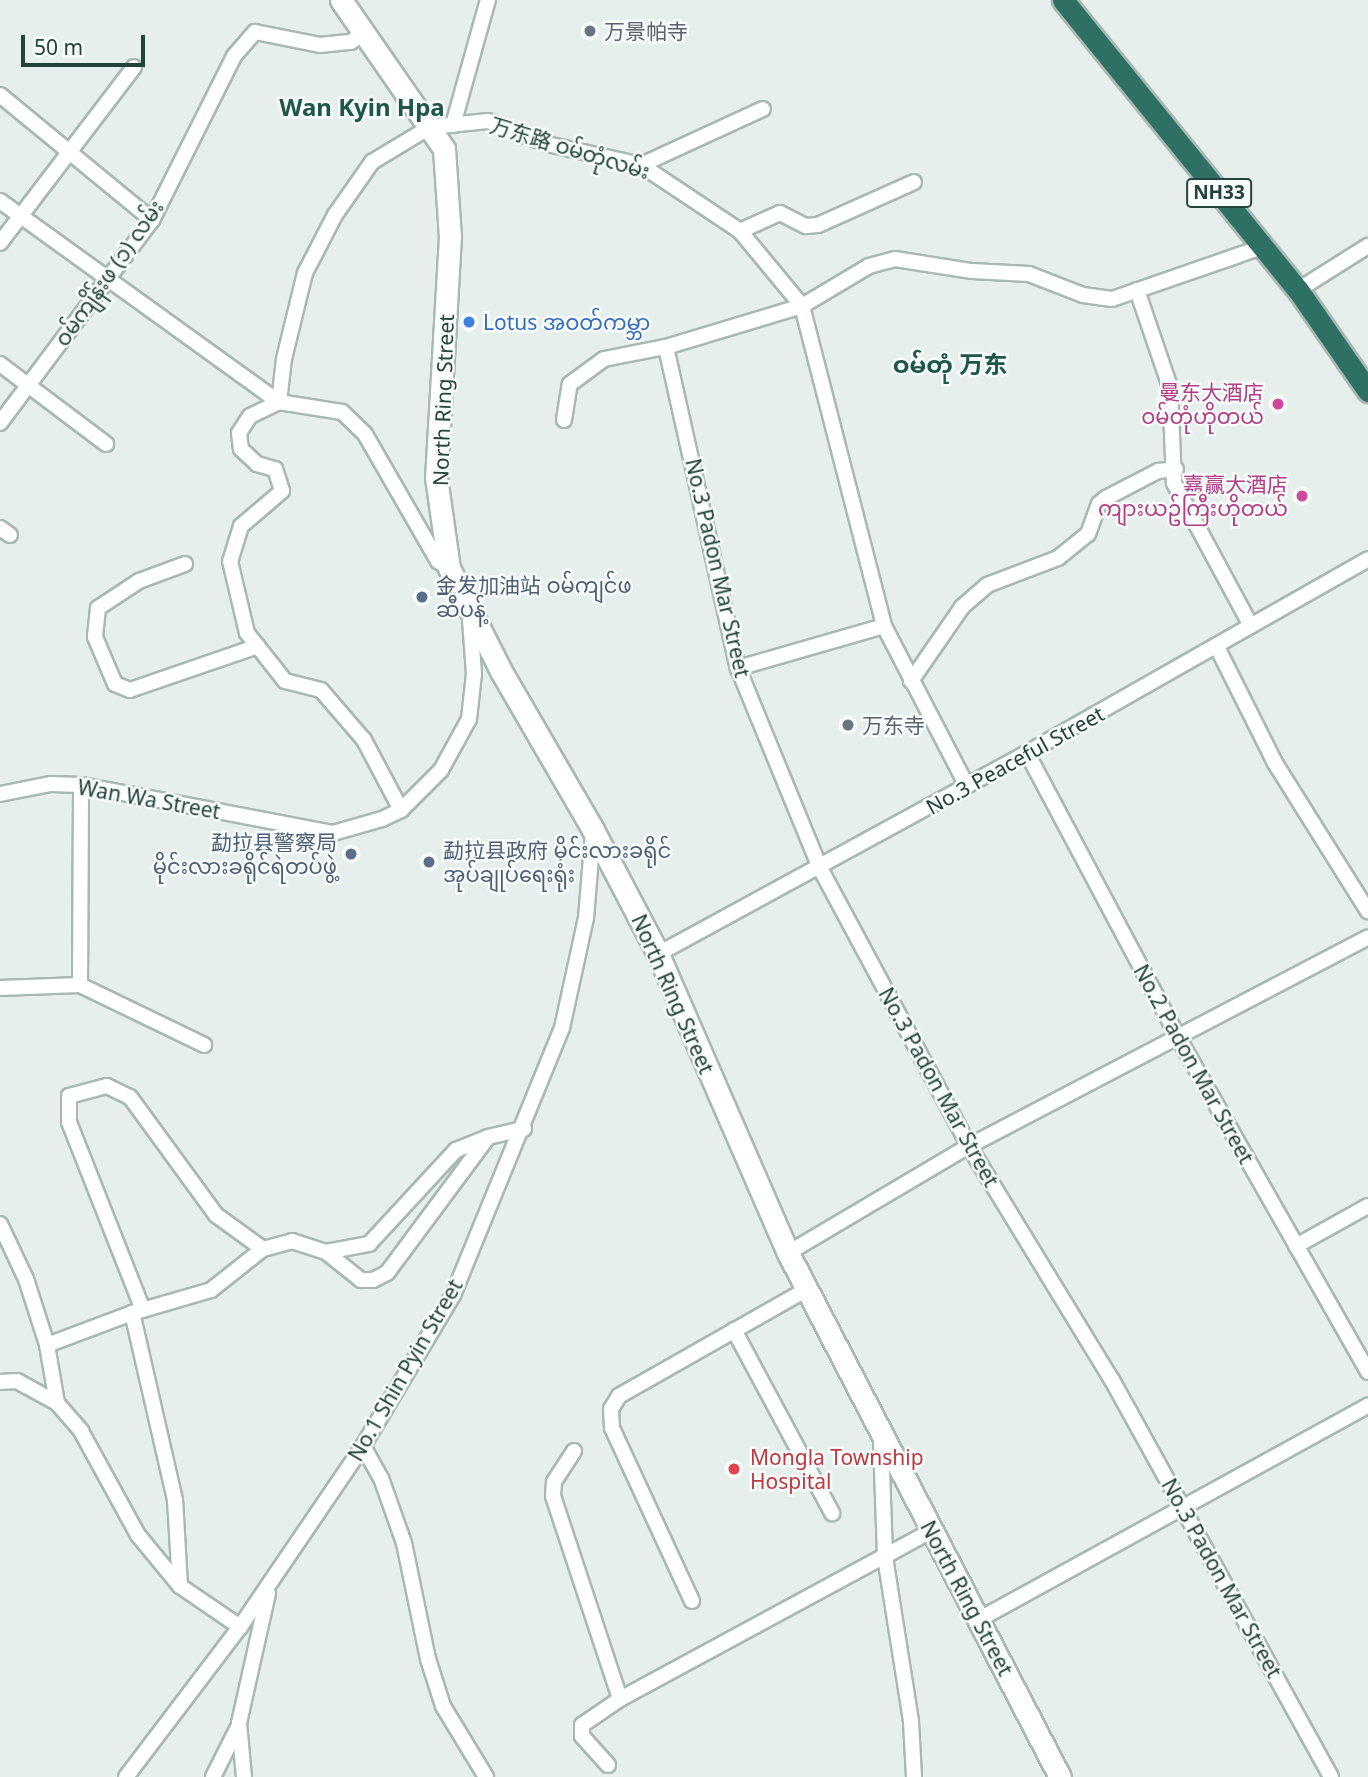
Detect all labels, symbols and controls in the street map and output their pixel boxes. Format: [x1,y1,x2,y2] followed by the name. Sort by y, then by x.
[604,18,688,44] place label: 万景帕寺
[24,21,149,65] scale bar
[582,23,598,39] marker: 万景帕寺
[34,33,83,61] text: 50 m
[279,93,445,121] district label: Wan Kyin Hpa
[487,112,653,184] street label: 万东路 ဝမ်တုံလမ်း
[1186,178,1252,209] road number: NH33
[49,195,169,351] street label: ဝမ်ကျိန်းဖ (၁) လမ်း
[483,309,650,335] place label: Lotus အဝတ်ကမ္ဘာ
[427,314,459,486] street label: North Ring Street
[461,314,477,330] marker: Lotus အဝတ်ကမ္ဘာ
[893,350,1007,378] district label: ဝမ်တုံ 万东
[1141,379,1264,429] place label: 曼东大酒店 ဝမ်တုံဟိုတယ်
[1270,396,1286,412] marker: 曼东大酒店 ဝမ်တုံဟိုတယ်
[681,456,755,680] street label: No.3 Padon Mar Street
[1098,471,1288,521] place label: 嘉赢大酒店 ကျားယဥ်ကြီးဟိုတယ်
[1294,488,1310,504] marker: 嘉赢大酒店 ကျားယဥ်ကြီးဟိုတယ်
[436,572,632,622] place label: 金发加油站 ဝမ်ကျင်ဖ ဆီပန့်
[414,589,430,605] marker: 金发加油站 ဝမ်ကျင်ဖ ဆီပန့်
[922,701,1108,819] street label: No.3 Peaceful Street
[862,712,925,738] place label: 万东寺
[840,717,856,733] marker: 万东寺
[76,774,222,824] street label: Wan Wa Street
[153,829,337,879] place label: 勐拉县警察局 မိုင်းလားခရိုင်ရဲတပ်ဖွဲ့
[443,837,671,887] place label: 勐拉县政府 မိုင်းလားခရိုင် အုပ်ချုပ်ရေးရုံး
[343,846,359,862] marker: 勐拉县警察局 မိုင်းလားခရိုင်ရဲတပ်ဖွဲ့
[421,854,437,870] marker: 勐拉县政府 မိုင်းလားခရိုင် အုပ်ချုပ်ရေးရုံး
[627,910,719,1078] street label: North Ring Street
[1129,960,1259,1168] street label: No.2 Padon Mar Street
[874,983,1004,1191] street label: No.3 Padon Mar Street
[343,1274,467,1466] street label: No.1 Shin Pyin Street
[750,1444,924,1494] place label: Mongla Township Hospital
[724,1459,744,1479] marker: Mongla Township Hospital
[1157,1474,1287,1682] street label: No.3 Padon Mar Street
[916,1516,1018,1680] street label: North Ring Street

